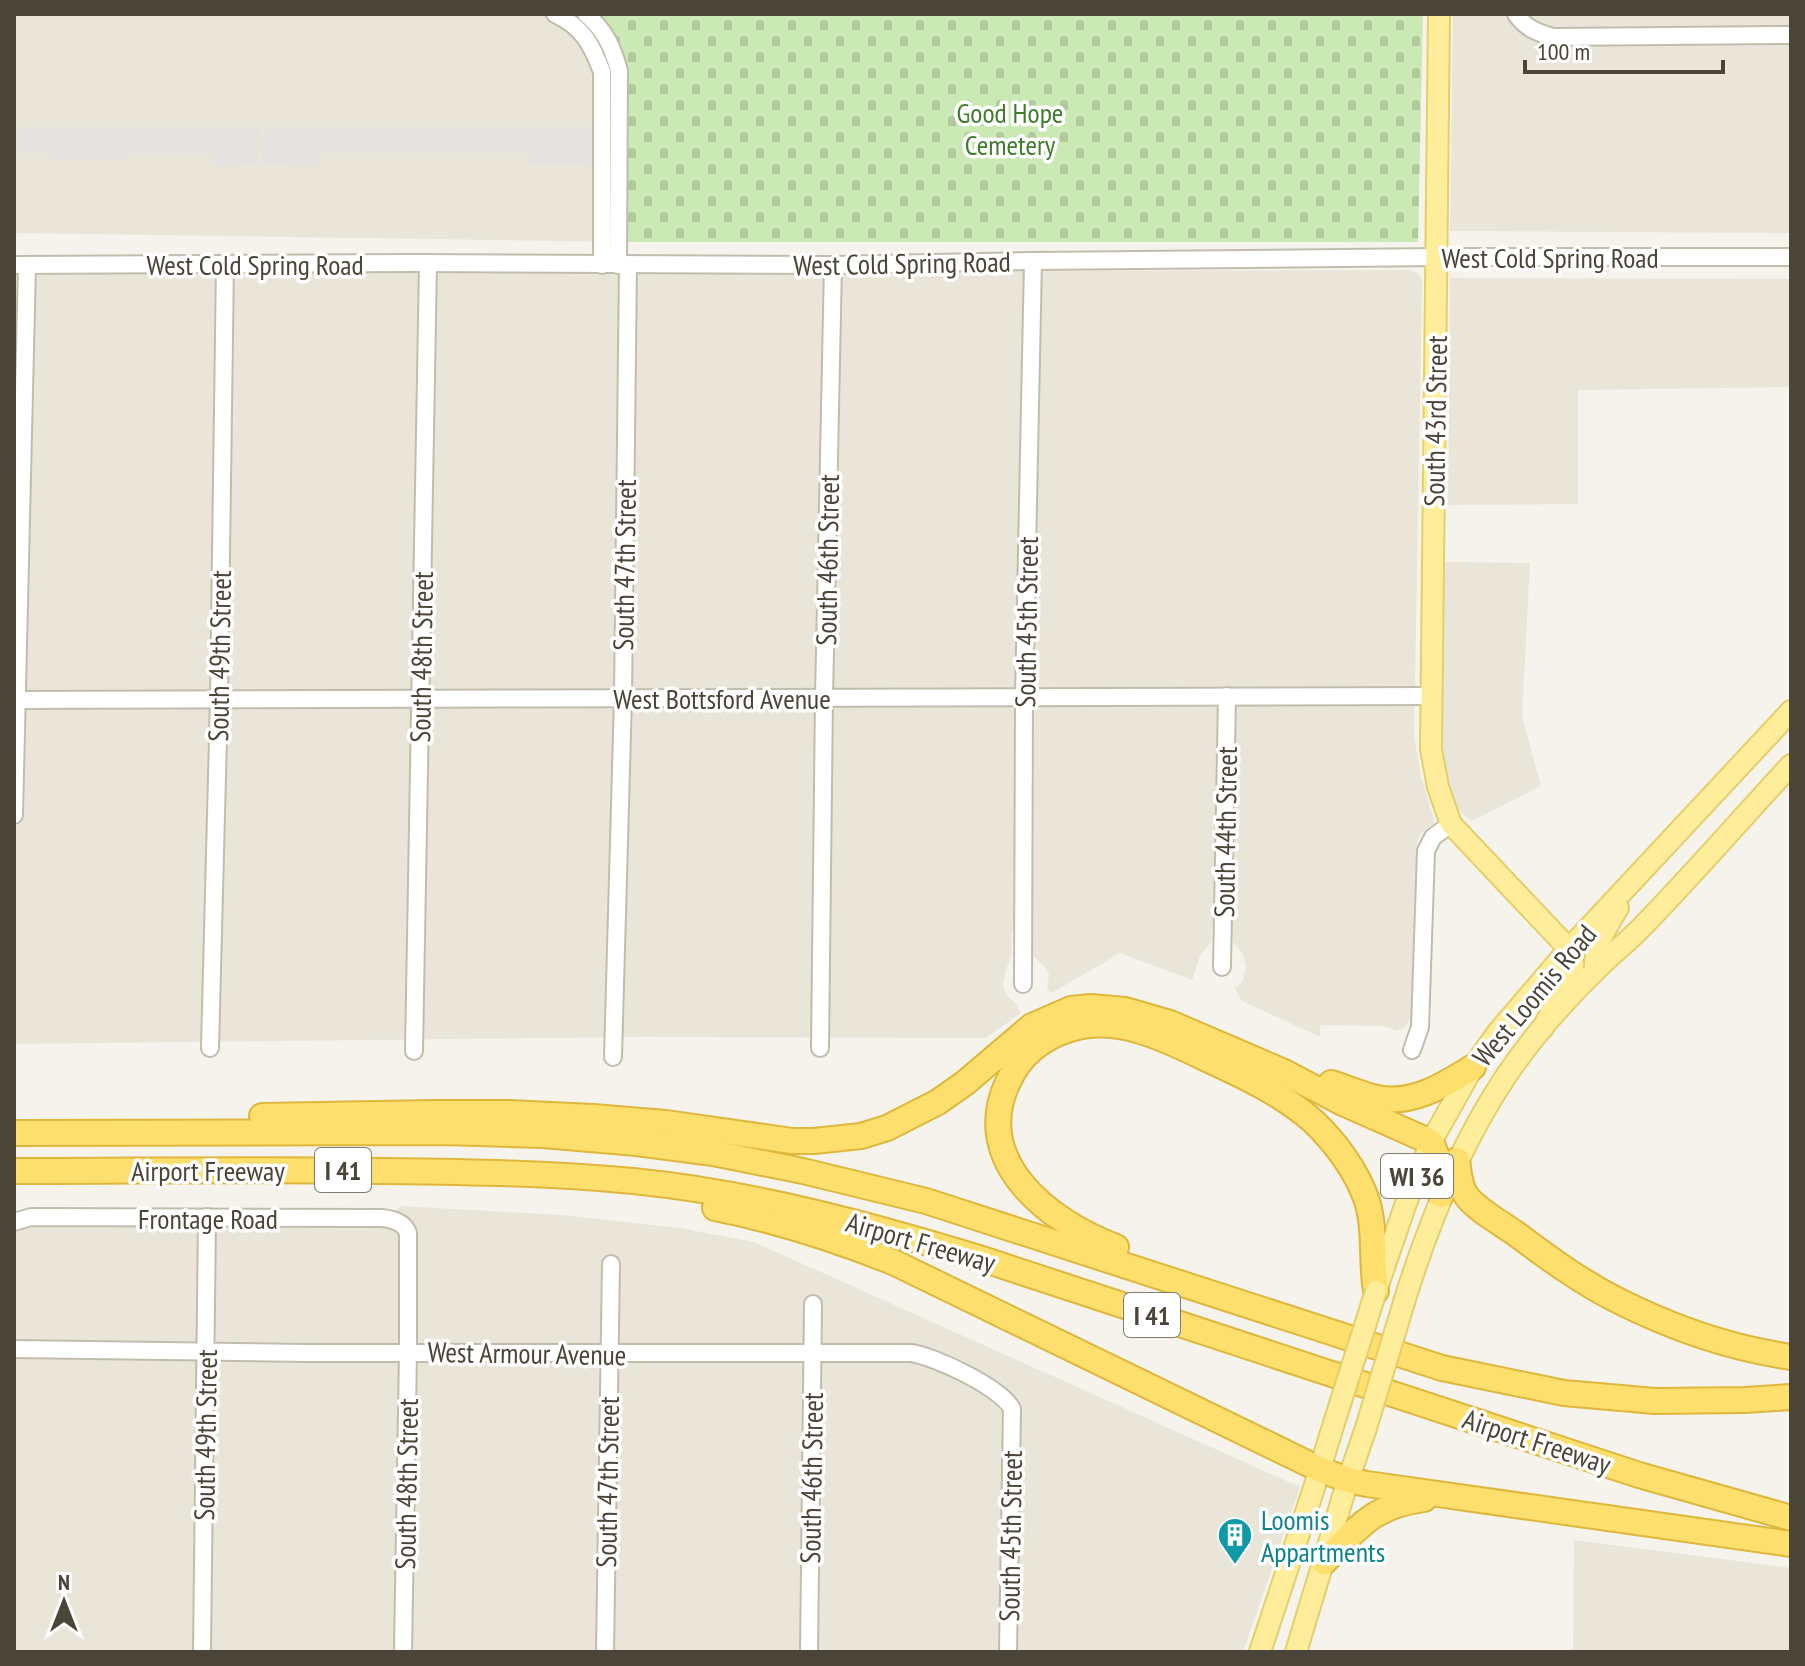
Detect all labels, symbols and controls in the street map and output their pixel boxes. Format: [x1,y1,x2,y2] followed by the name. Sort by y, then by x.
[1525,24,1723,74] scale bar
[1537,36,1590,67] text: 100 m
[957,94,1063,163] park label: Good Hope Cemetery
[1441,239,1659,276] street label: West Cold Spring Road
[793,243,1011,283] street label: West Cold Spring Road
[146,246,364,283] street label: West Cold Spring Road
[1415,335,1455,507] street label: South 43rd Street
[807,474,847,646] street label: South 46th Street
[604,479,644,651] street label: South 47th Street
[1006,536,1046,708] street label: South 45th Street
[199,570,239,742] street label: South 49th Street
[401,571,441,743] street label: South 48th Street
[613,680,831,717] street label: West Bottsford Avenue
[1205,746,1245,918] street label: South 44th Street
[1464,916,1604,1074] street label: West Loomis Road
[315,1148,371,1192] road number: I 41
[131,1152,285,1189] street label: Airport Freeway
[1381,1154,1453,1198] road number: WI 36
[138,1200,278,1237] street label: Frontage Road
[842,1203,1000,1281] street label: Airport Freeway
[1124,1293,1180,1337] road number: I 41
[427,1333,627,1373] street label: West Armour Avenue
[185,1349,225,1521] street label: South 49th Street
[791,1392,831,1564] street label: South 46th Street
[587,1396,627,1568] street label: South 47th Street
[386,1398,426,1570] street label: South 48th Street
[1458,1400,1616,1482] street label: Airport Freeway
[990,1450,1030,1622] street label: South 45th Street
[1261,1501,1385,1570] place label: Loomis Appartments
[1216,1516,1254,1566] building icon: Loomis Appartments
[24,1562,104,1642] north arrow
[58,1568,70,1596] text: N

